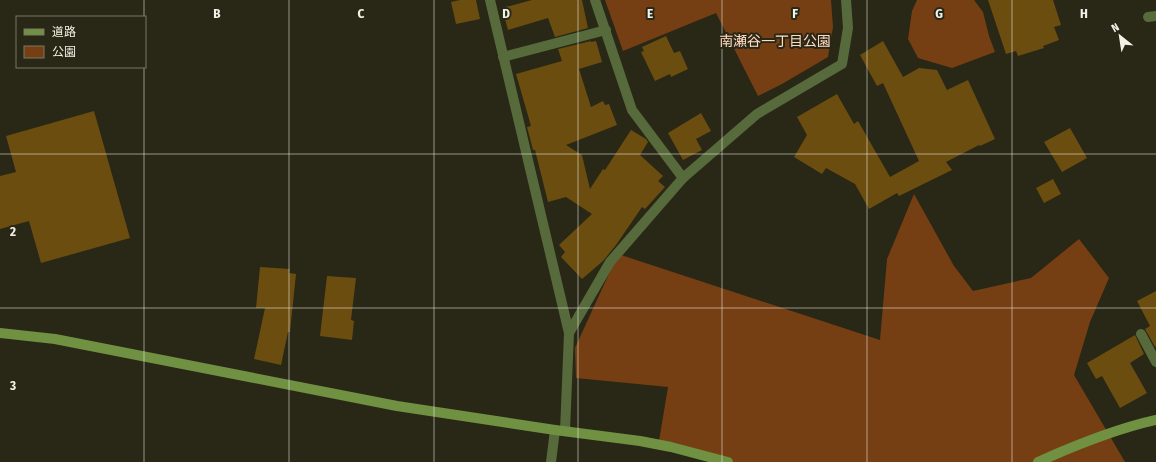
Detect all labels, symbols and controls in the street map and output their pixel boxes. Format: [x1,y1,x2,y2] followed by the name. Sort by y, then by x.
[213,6,221,21] text: B
[358,6,365,21] text: C
[502,6,510,21] text: D
[647,6,653,21] text: E
[792,6,798,21] text: F
[935,6,943,21] text: G
[1080,6,1088,21] text: H
[16,16,146,68] legend
[1100,16,1140,56] north arrow
[1109,20,1121,35] text: N
[52,25,76,39] text: 道路
[719,33,831,50] park label: 南瀬谷一丁目公園
[52,45,76,59] text: 公園
[9,224,16,239] text: 2
[9,378,16,393] text: 3

